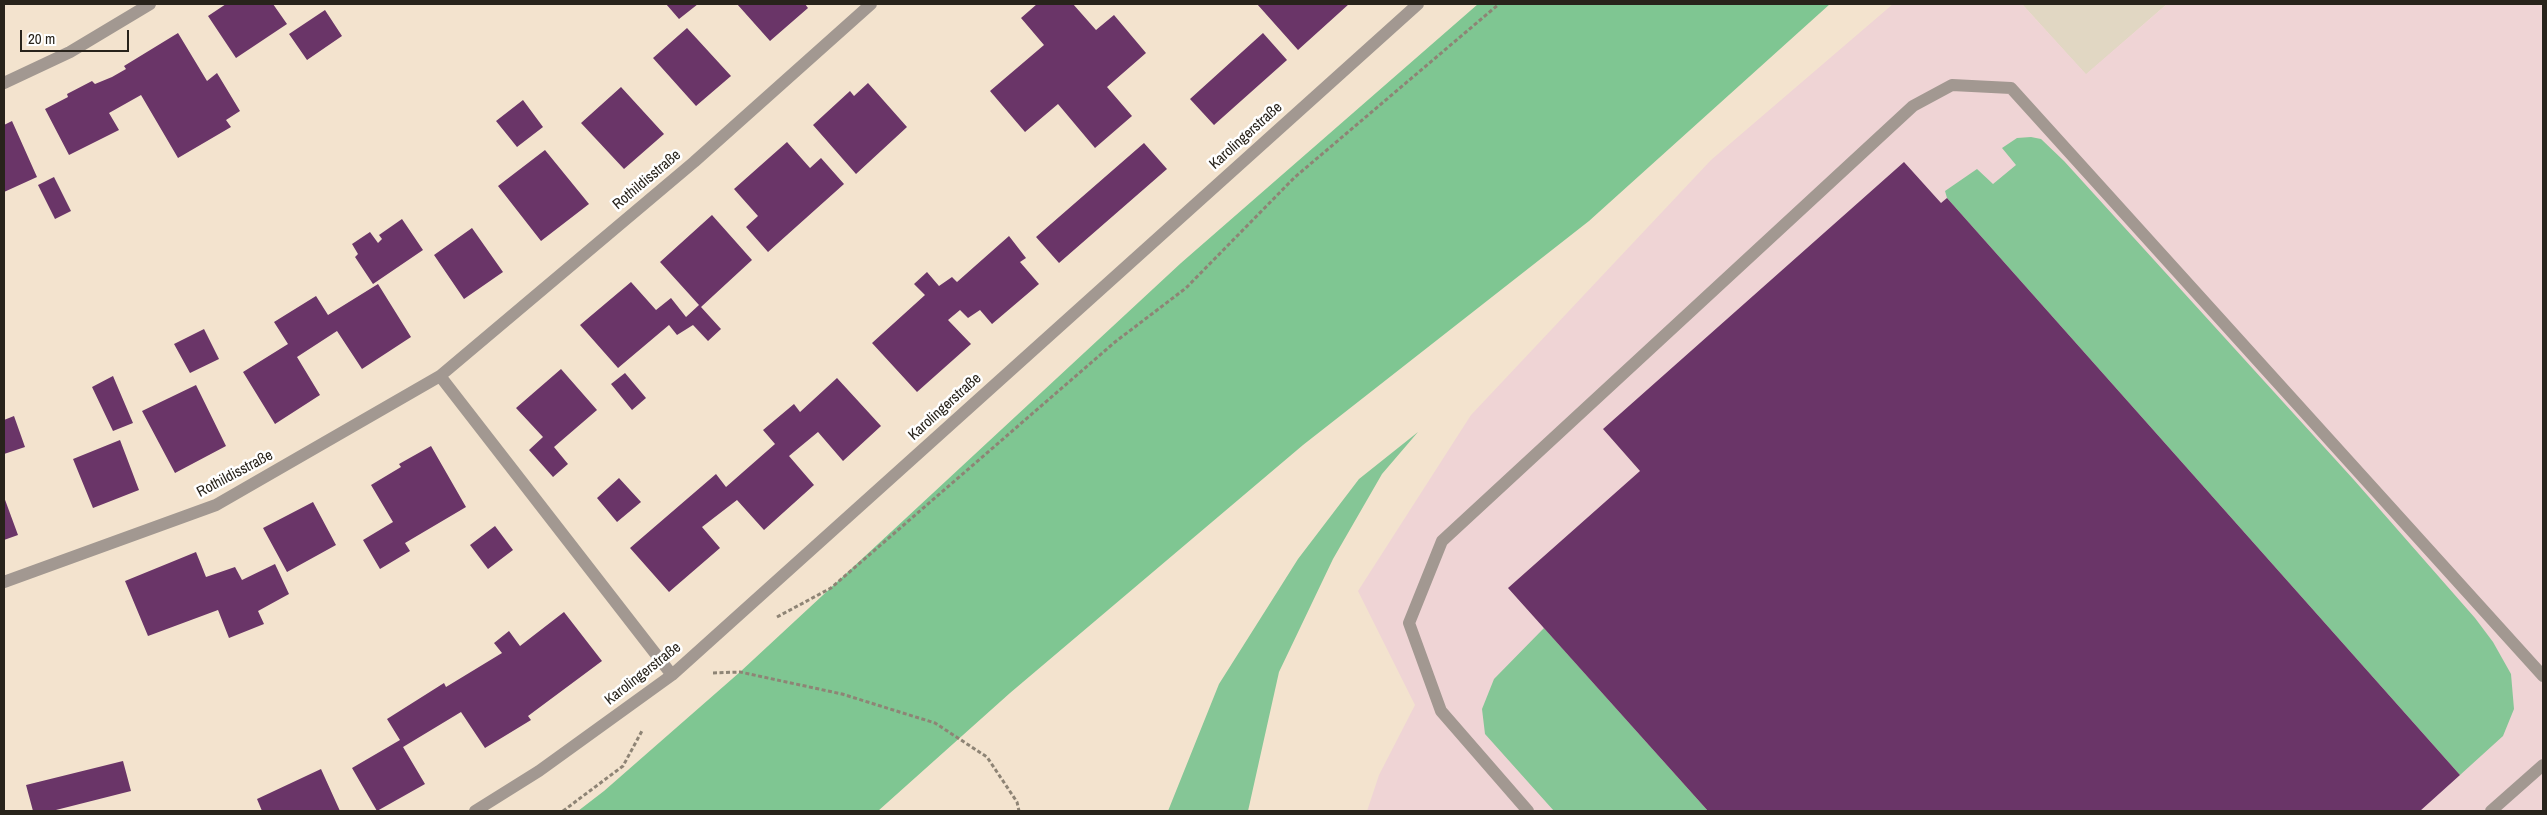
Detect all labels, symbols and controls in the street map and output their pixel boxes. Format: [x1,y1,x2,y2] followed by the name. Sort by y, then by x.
[22,20,131,52] scale bar
[28,28,55,49] text: 20 m
[1206,99,1286,173] street label: Karolingerstraße
[609,146,685,214] street label: Rothildisstraße
[905,370,985,444] street label: Karolingerstraße
[194,446,276,502] street label: Rothildisstraße
[601,639,685,709] street label: Karolingerstraße

